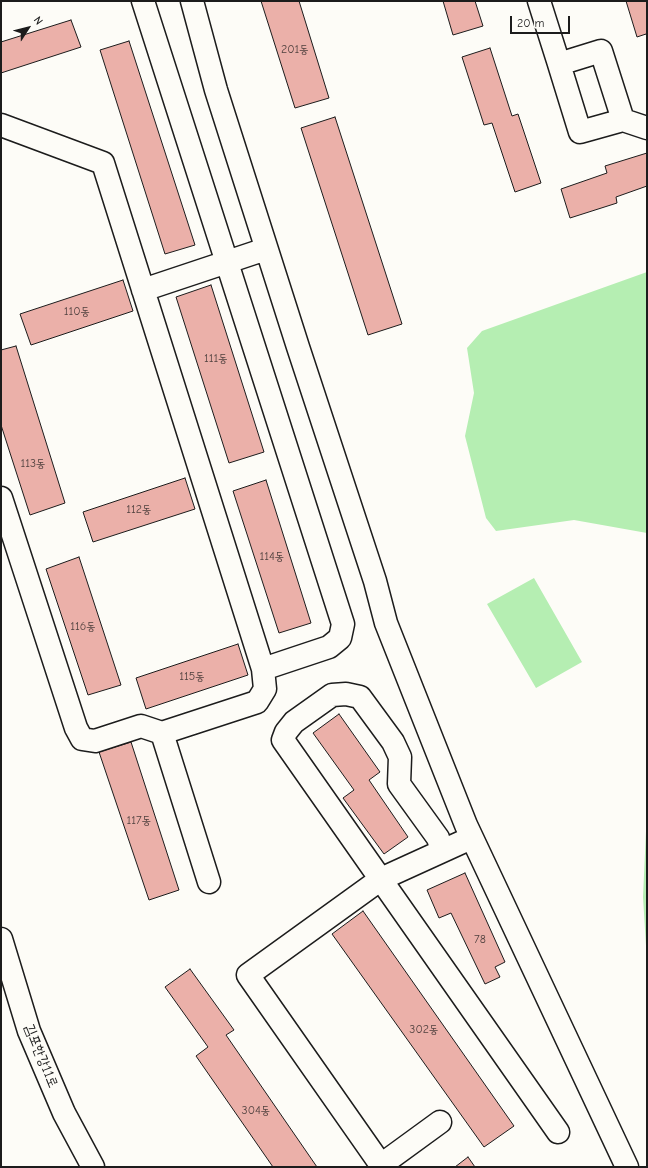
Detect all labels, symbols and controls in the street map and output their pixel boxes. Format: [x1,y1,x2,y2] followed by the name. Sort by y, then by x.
[8,8,48,48] north arrow
[512,8,572,34] scale bar
[31,14,45,27] text: N
[517,16,545,30] text: 20 m
[281,43,309,57] house number: 201동
[64,305,90,319] house number: 110동
[204,352,228,366] house number: 111동
[20,457,46,471] house number: 113동
[126,503,152,517] house number: 112동
[260,550,284,564] house number: 114동
[70,620,96,634] house number: 116동
[179,670,205,684] house number: 115동
[127,814,151,828] house number: 117동
[474,933,486,947] house number: 78
[21,1022,61,1090] street label: 김포한강11로
[409,1023,439,1037] house number: 302동
[242,1104,270,1118] house number: 304동

